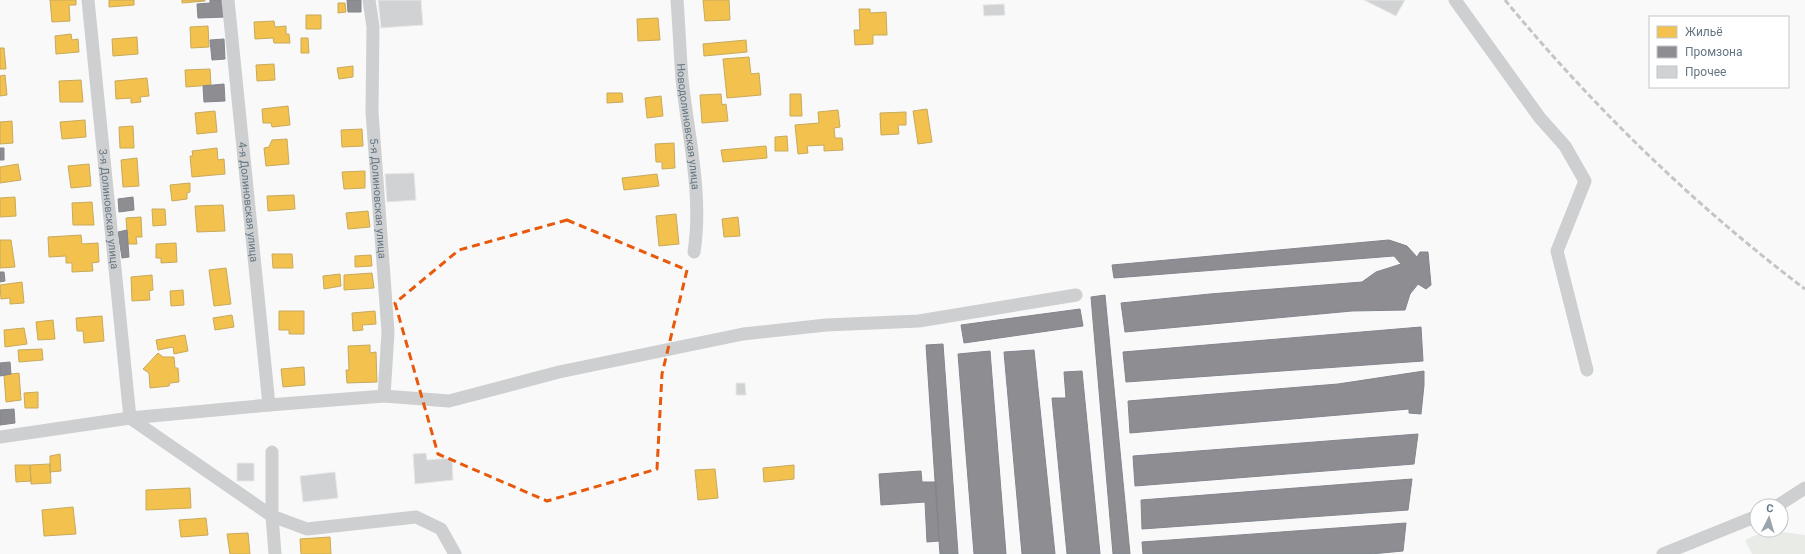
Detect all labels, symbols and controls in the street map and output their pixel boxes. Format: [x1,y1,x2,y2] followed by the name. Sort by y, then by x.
[1649,16,1789,88] legend
[1685,25,1723,39] text: Жильё
[1685,45,1742,59] text: Промзона
[674,63,702,190] street label: Новодолиновская улица
[1685,65,1726,79] text: Прочее
[367,138,389,259] street label: 5-я Долиновская улица
[236,141,261,263] street label: 4-я Долиновская улица
[96,148,122,270] street label: 3-я Долиновская улица
[1749,498,1789,538] north arrow
[1766,502,1774,515] text: С

